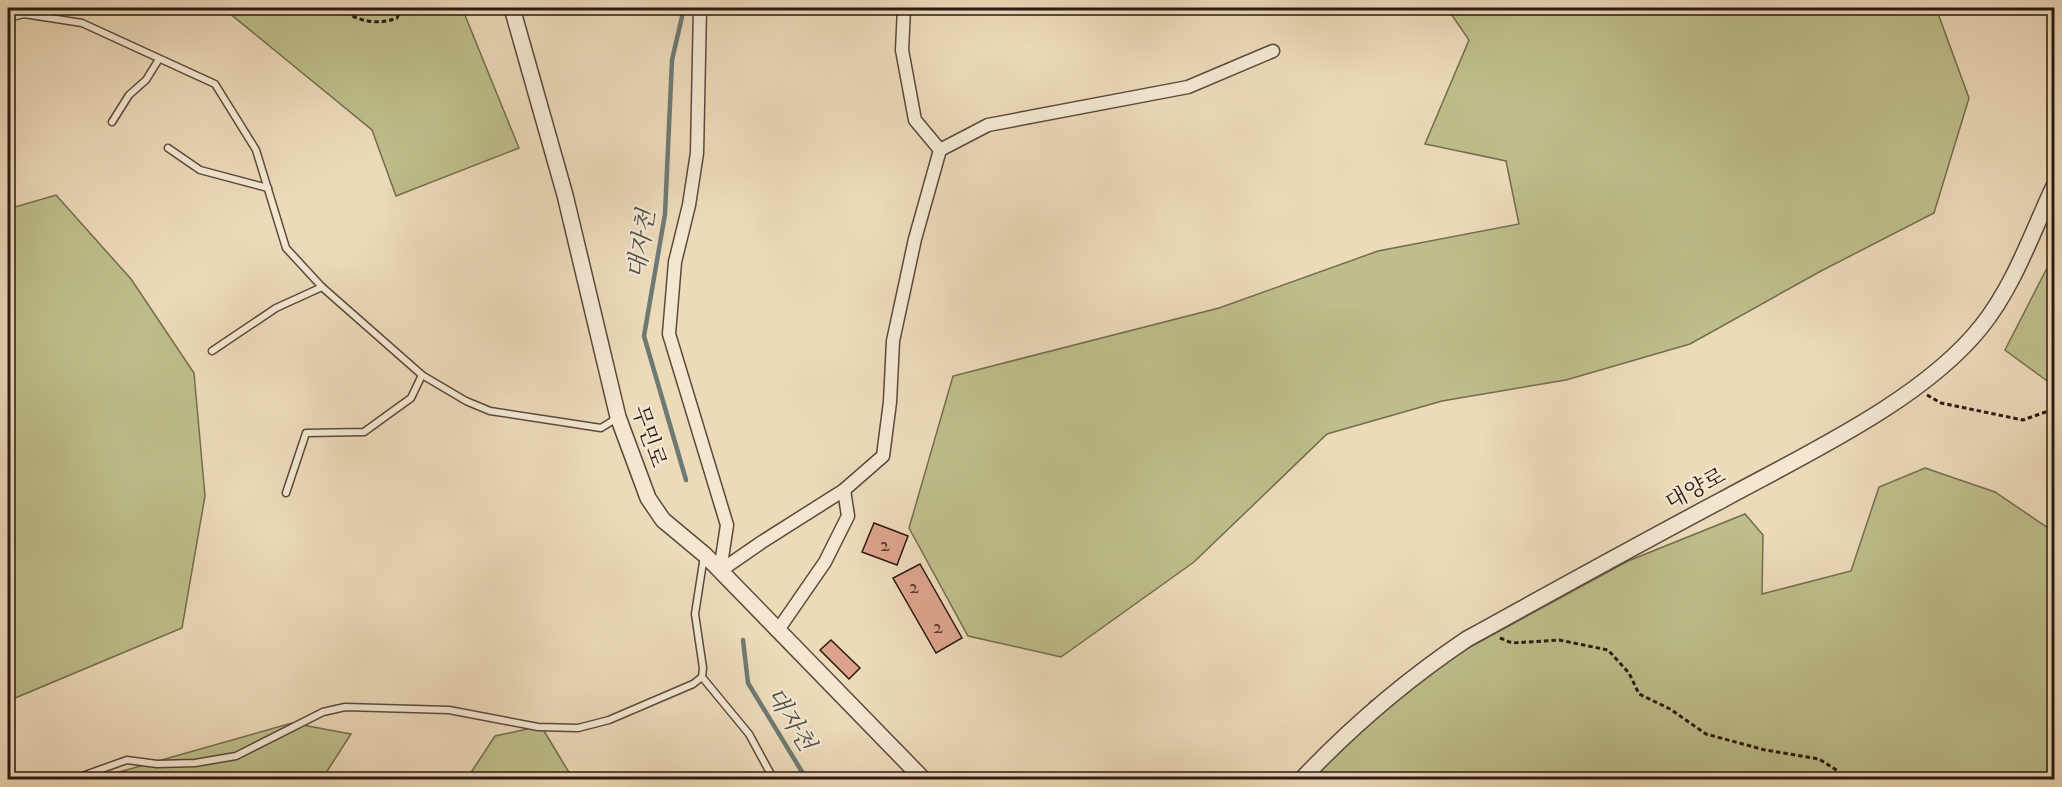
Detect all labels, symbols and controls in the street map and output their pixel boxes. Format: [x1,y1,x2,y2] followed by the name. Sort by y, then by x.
[622,206,663,281] water label: 대자천
[625,402,672,471] street label: 무민로
[1661,462,1730,516] street label: 대양로
[880,533,890,558] house number: 2
[909,575,919,600] house number: 2
[933,615,943,640] house number: 2
[759,682,822,759] water label: 대자천

